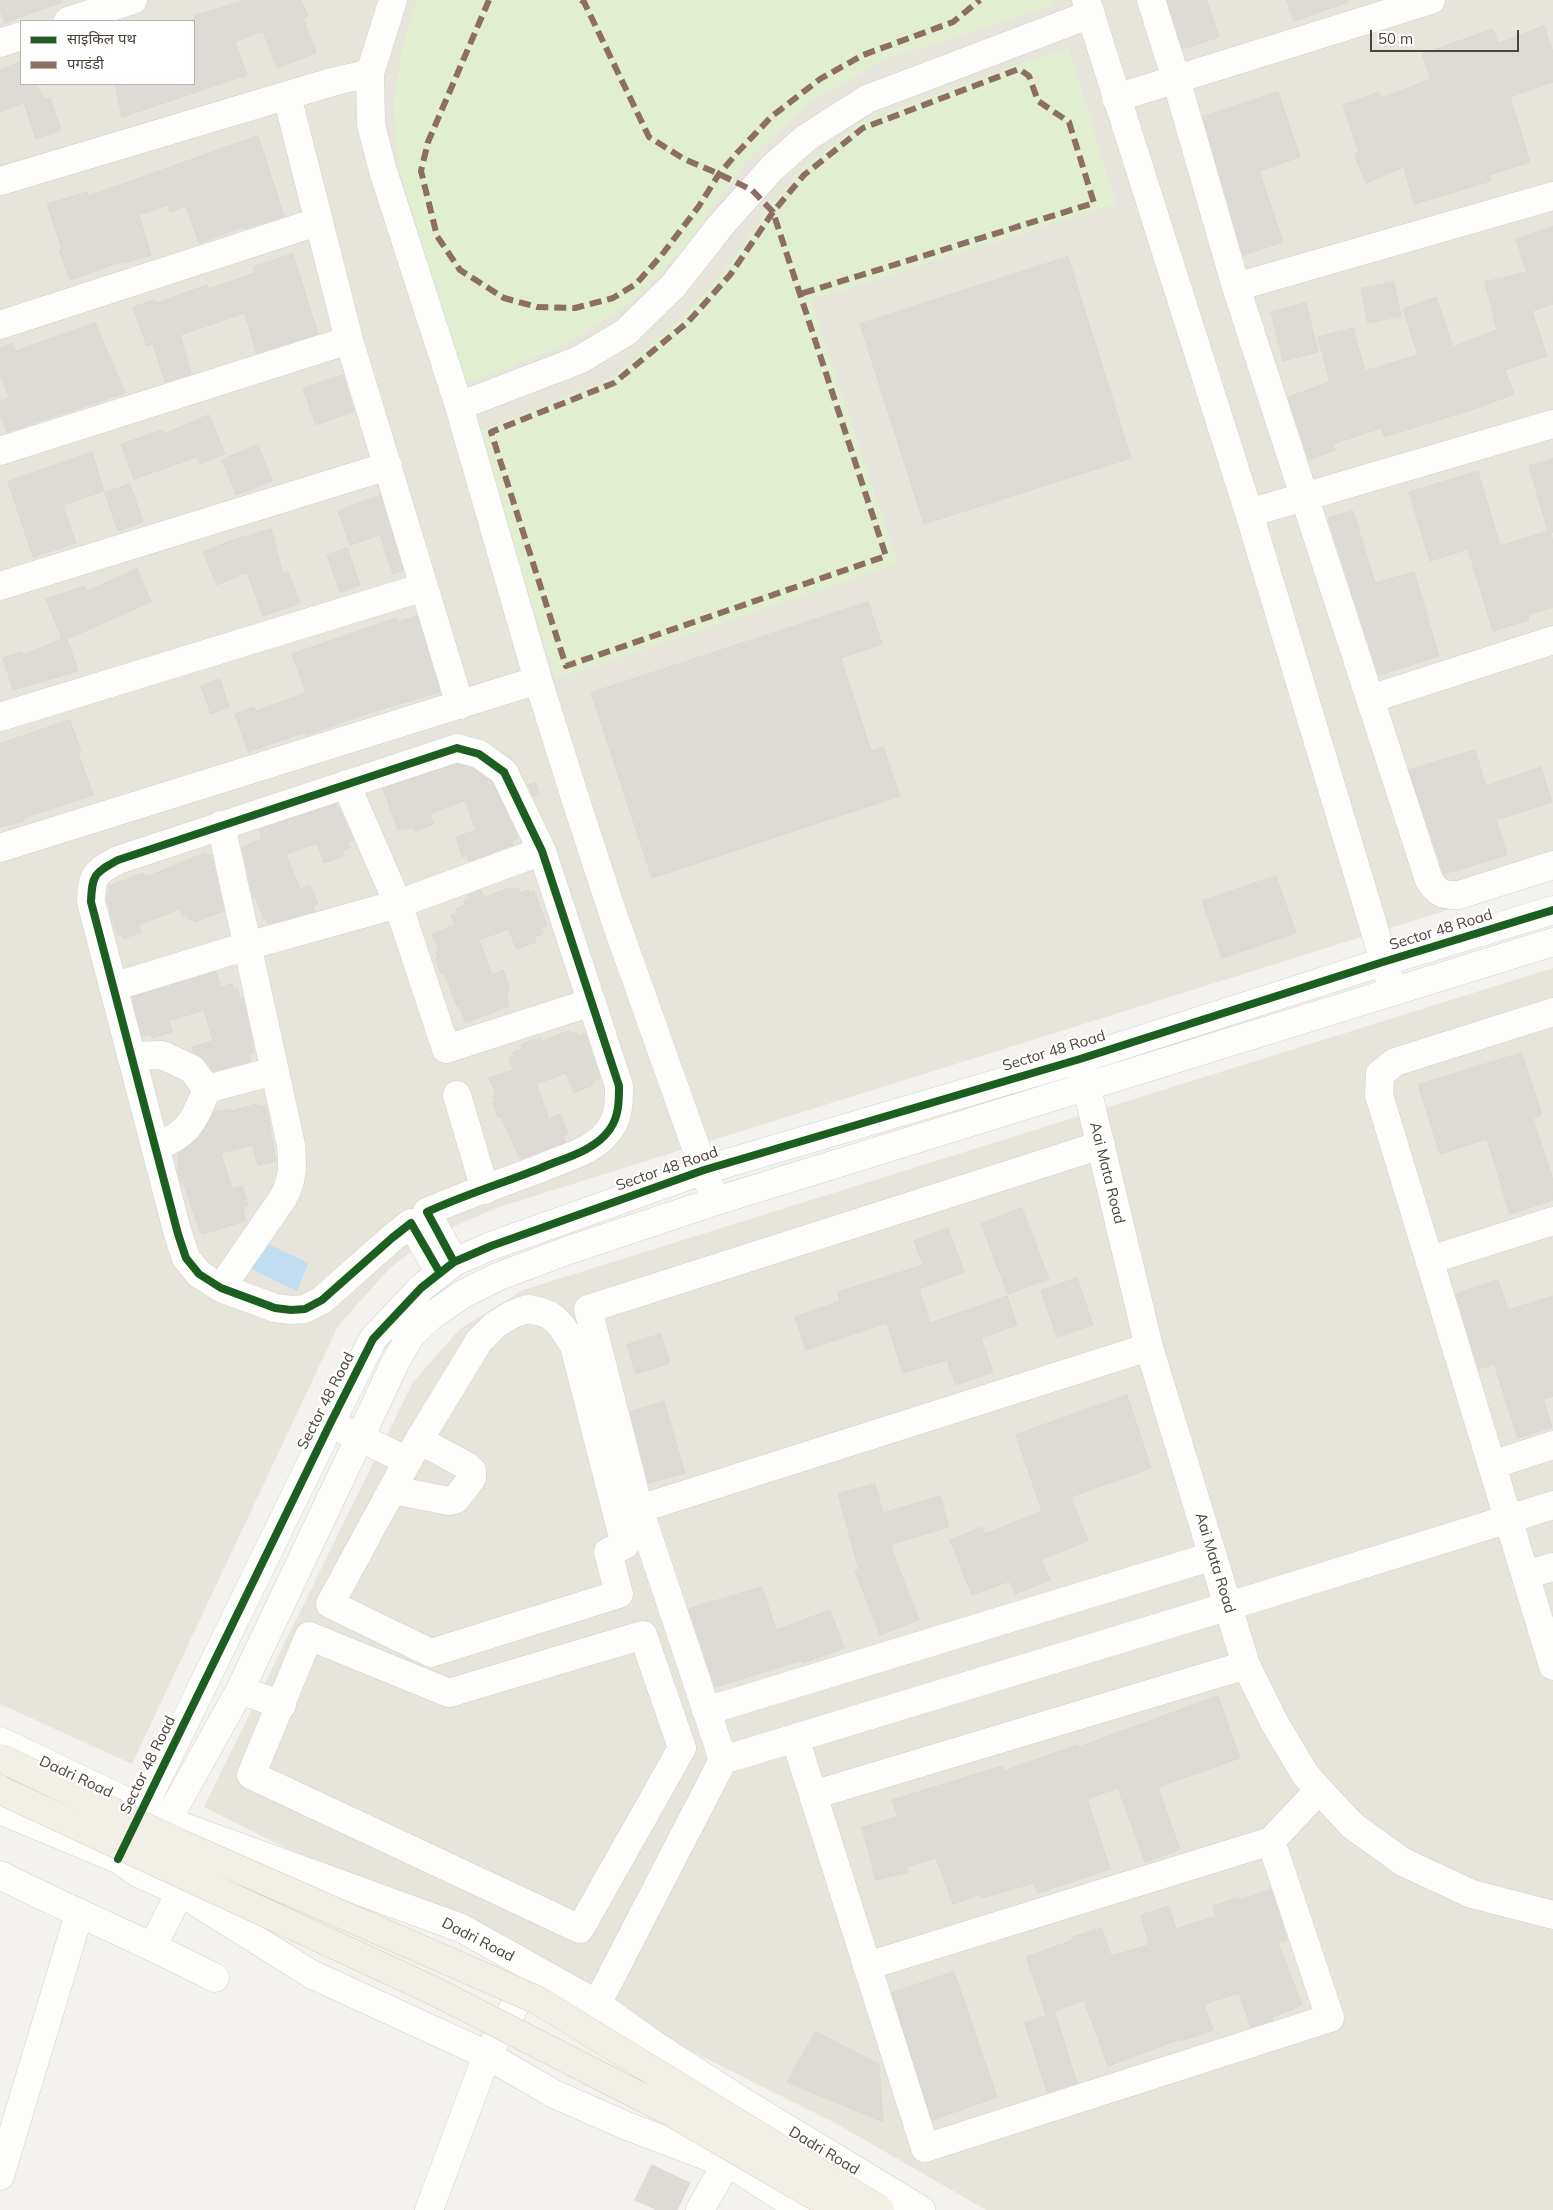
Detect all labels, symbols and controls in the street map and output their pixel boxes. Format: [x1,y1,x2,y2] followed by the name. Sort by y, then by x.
[20,20,195,85] legend
[1373,20,1522,52] scale bar
[67,29,136,48] text: साइकिल पथ
[1378,29,1413,48] text: 50 m
[67,54,104,73] text: पगडंडी
[1387,906,1495,954] street label: Sector 48 Road
[1000,1027,1108,1075] street label: Sector 48 Road
[1086,1120,1128,1226] street label: Aai Mata Road
[614,1143,720,1195] street label: Sector 48 Road
[294,1349,358,1453] street label: Sector 48 Road
[1191,1510,1239,1616] street label: Aai Mata Road
[117,1713,179,1817] street label: Sector 48 Road
[36,1752,116,1802] street label: Dadri Road
[439,1914,517,1966] street label: Dadri Road
[786,2123,862,2179] street label: Dadri Road

